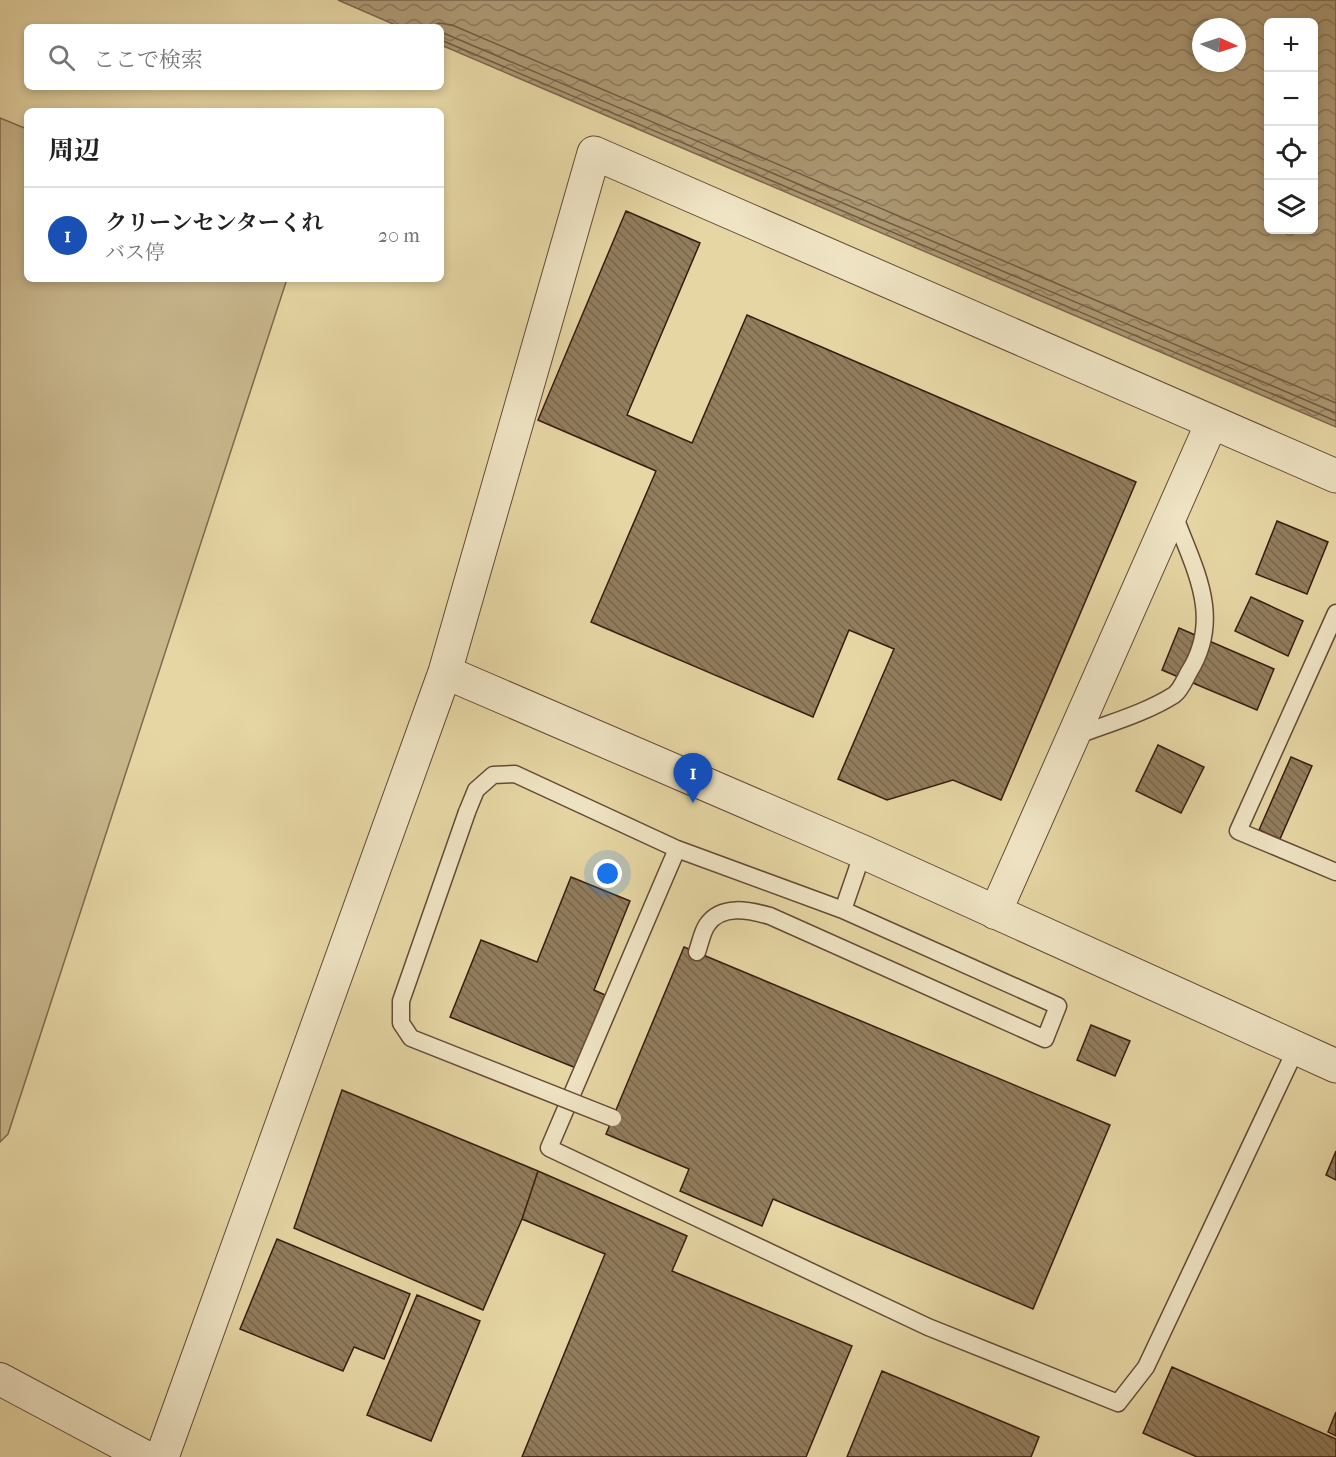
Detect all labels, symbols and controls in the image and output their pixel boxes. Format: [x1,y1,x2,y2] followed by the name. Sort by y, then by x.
[1192,18,1246,72] north arrow
[1264,18,1318,234] map controls
[1264,18,1318,72] button: +
[24,24,444,90] search box
[45,41,78,74] icon: search
[93,47,203,73] text: ここで検索
[1264,72,1318,126] button: −
[1264,126,1318,180] button: locate
[48,135,100,166] text: 周辺
[1264,180,1318,234] button: layers
[105,210,324,236] text: クリーンセンターくれ
[64,224,71,247] text: 1
[378,224,420,247] text: 20 m
[105,241,165,264] text: バス停
[674,754,712,803] pin: 1
[593,859,622,888] your location

